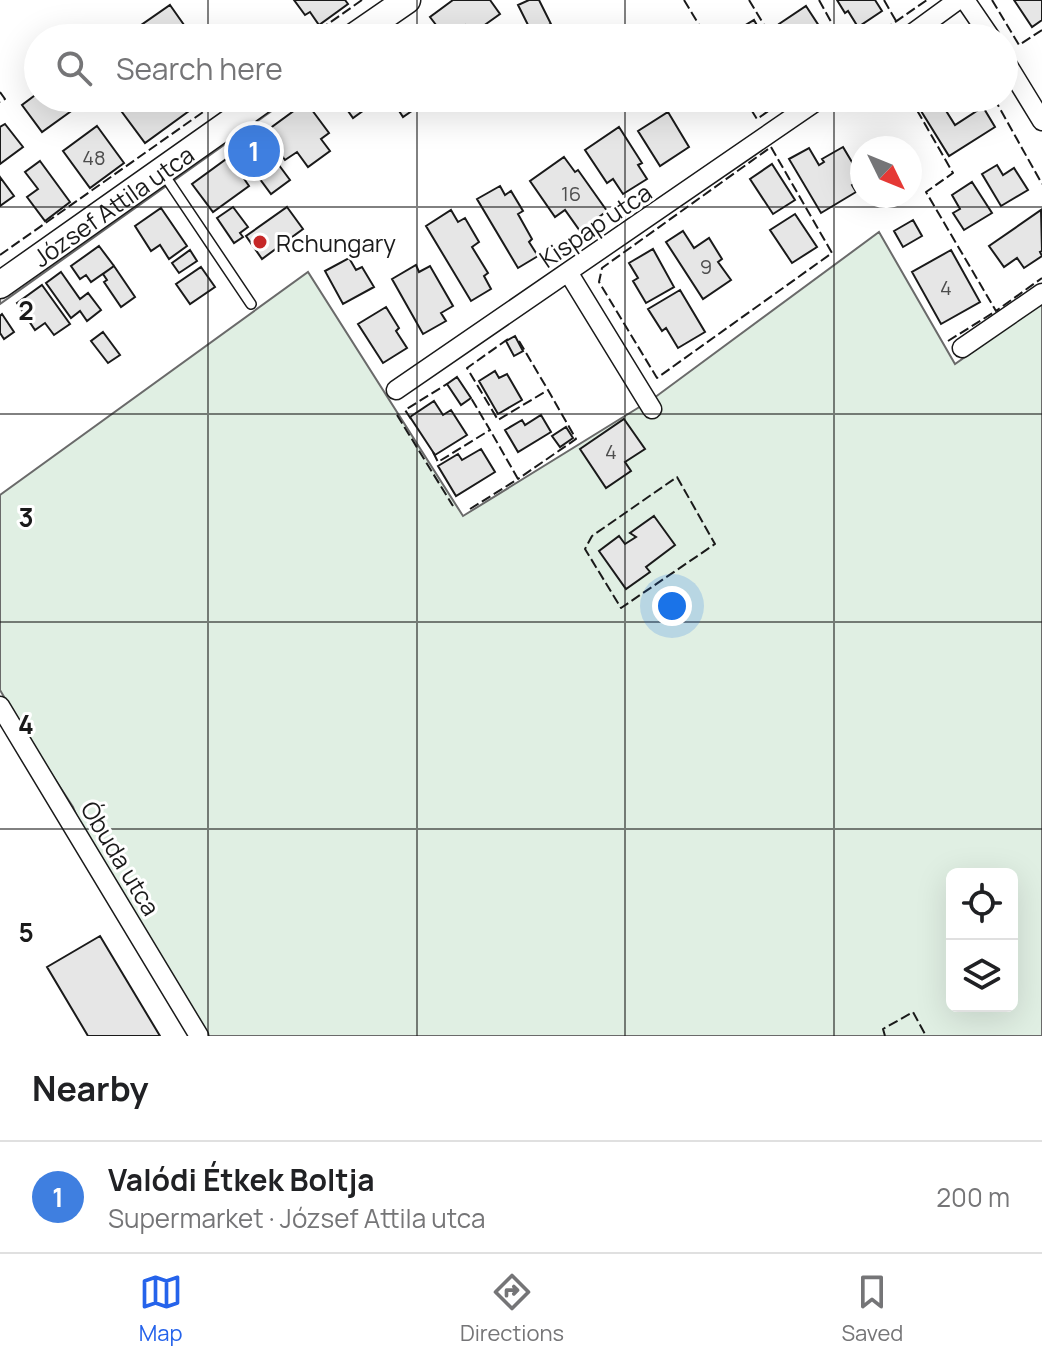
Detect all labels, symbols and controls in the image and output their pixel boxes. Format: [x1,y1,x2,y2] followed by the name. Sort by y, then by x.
[24,24,1018,112] search box
[52,46,96,90] icon: search
[116,48,283,89] text: Search here
[228,121,280,181] pin: 1
[850,136,922,208] north arrow
[26,137,200,274] street label: József Attila utca
[82,144,106,171] house number: 48
[532,175,658,275] street label: Kispap utca
[561,180,581,207] house number: 16
[276,226,396,259] place label: Rchungary
[251,233,269,251] marker: Rchungary
[700,253,712,280] house number: 9
[940,274,952,301] house number: 4
[18,292,34,328] text: 2
[605,438,617,465] house number: 4
[18,499,34,535] text: 3
[652,586,692,626] your location
[18,706,34,742] text: 4
[74,795,168,921] street label: Óbuda utca
[946,868,1018,1012] map controls
[946,868,1018,940] button: locate
[18,914,34,950] text: 5
[946,940,1018,1012] button: layers
[32,1065,148,1111] text: Nearby
[108,1159,374,1200] text: Valódi Étkek Boltja
[52,1179,64,1215] text: 1
[936,1179,1010,1215] text: 200 m
[108,1200,485,1236] text: Supermarket · József Attila utca
[139,1270,183,1348] tab: Map
[460,1270,564,1348] tab: Directions
[841,1270,903,1348] tab: Saved

